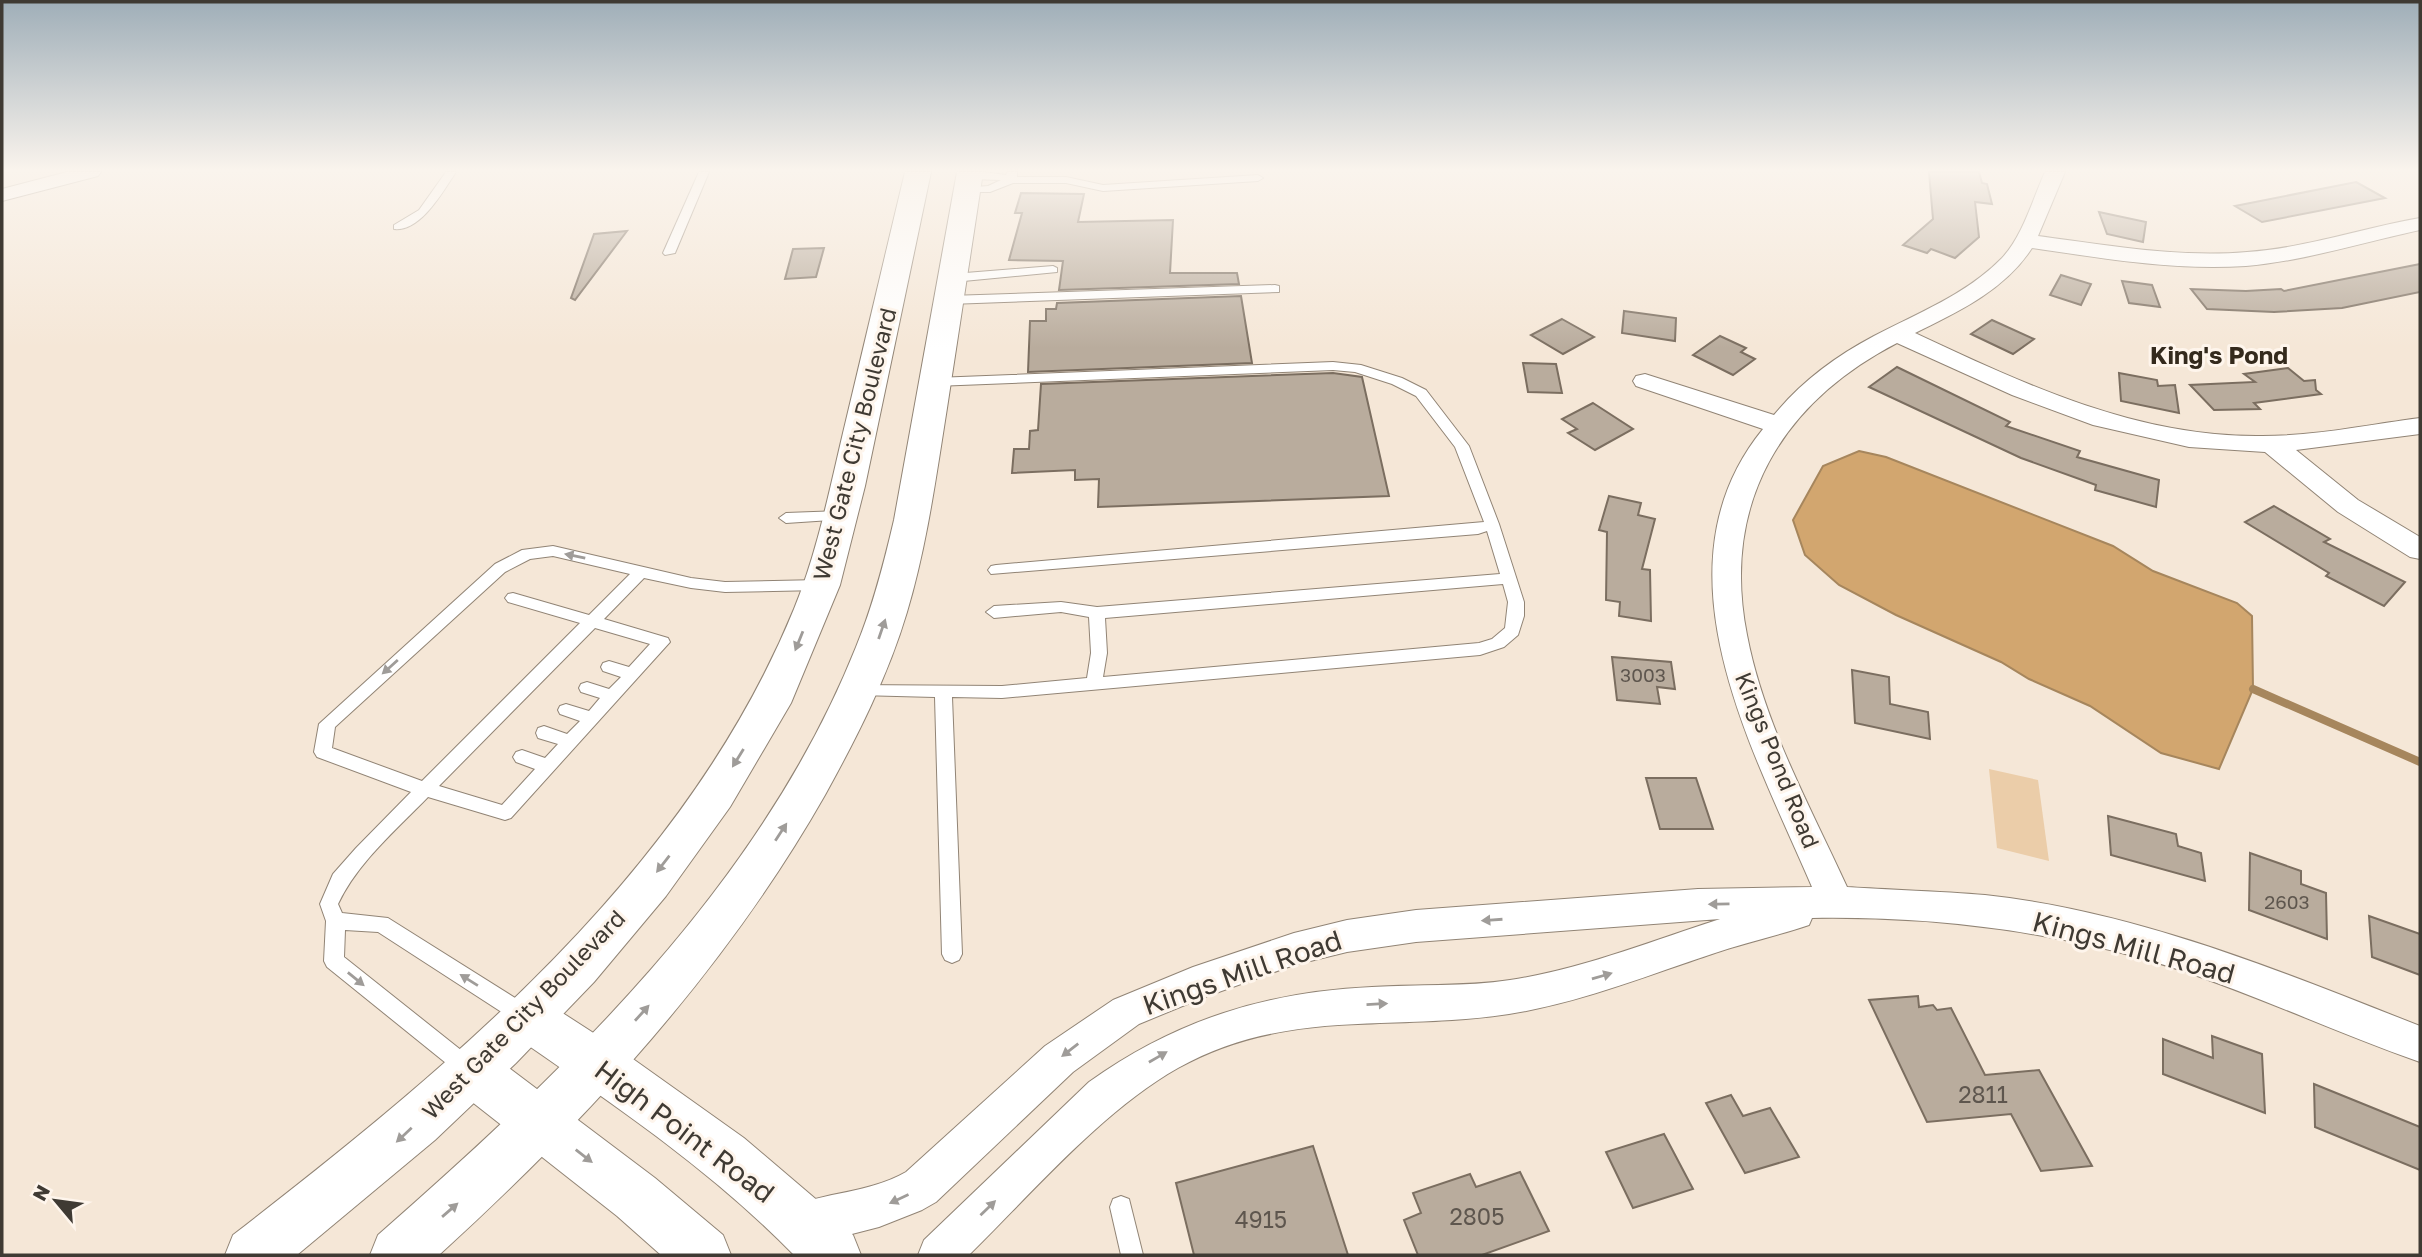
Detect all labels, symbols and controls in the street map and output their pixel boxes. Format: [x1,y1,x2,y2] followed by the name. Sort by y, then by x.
[807,305,901,583] street label: West Gate City Boulevard
[2150,340,2288,369] district label: King's Pond
[564,550,586,561] one-way arrow
[877,619,888,640] one-way arrow
[794,631,805,652] one-way arrow
[381,659,399,675] one-way arrow
[1620,663,1666,686] house number: 3003
[1730,668,1826,852] street label: Kings Pond Road
[731,748,744,767] one-way arrow
[774,823,787,842] one-way arrow
[656,855,670,873] one-way arrow
[2264,890,2310,913] house number: 2603
[1708,898,1730,910] one-way arrow
[416,903,630,1125] street label: West Gate City Boulevard
[2029,904,2239,990] street label: Kings Mill Road
[1481,915,1503,926] one-way arrow
[1138,923,1346,1021] street label: Kings Mill Road
[347,971,365,986] one-way arrow
[1591,971,1612,981] one-way arrow
[460,974,479,987] one-way arrow
[1366,998,1388,1009] one-way arrow
[634,1004,650,1021] one-way arrow
[1061,1043,1079,1057] one-way arrow
[1148,1051,1168,1063] one-way arrow
[589,1053,781,1209] street label: High Point Road
[1958,1080,2008,1108] house number: 2811
[396,1126,413,1142] one-way arrow
[575,1148,593,1163] one-way arrow
[21,1166,91,1236] north arrow
[27,1181,54,1204] text: N
[889,1193,909,1205] one-way arrow
[980,1199,997,1216] one-way arrow
[1450,1202,1504,1230] house number: 2805
[441,1203,458,1218] one-way arrow
[1235,1205,1287,1233] house number: 4915

